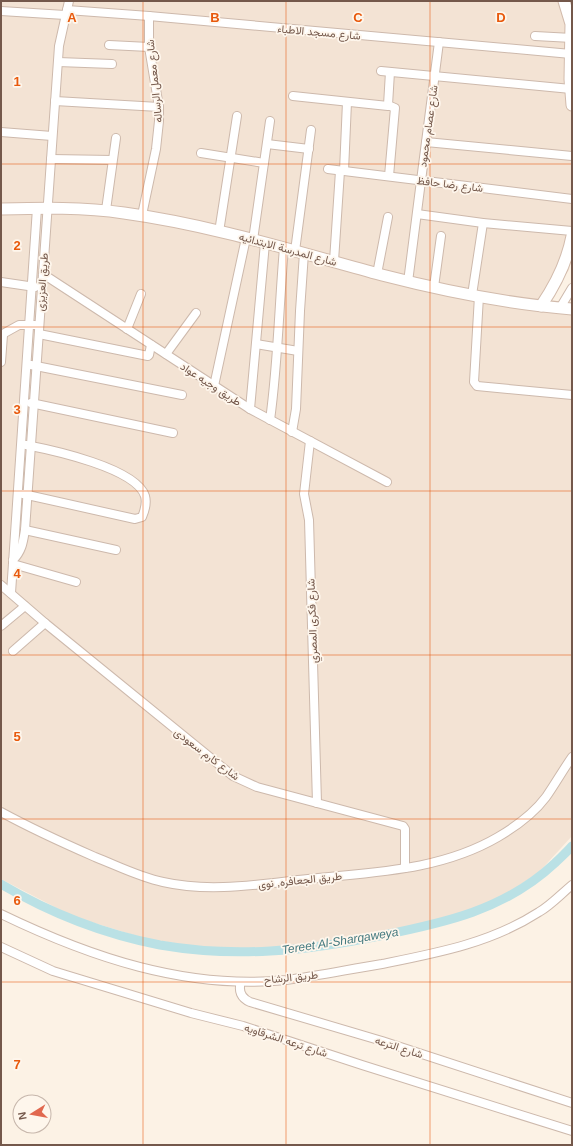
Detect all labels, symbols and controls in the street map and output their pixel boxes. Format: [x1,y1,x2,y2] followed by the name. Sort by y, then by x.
[67,10,77,25] text: A
[210,10,220,25] text: B
[353,10,363,25] text: C
[496,10,506,25] text: D
[277,22,362,44] street label: شارع مسجد الاطباء
[144,38,166,123] street label: شارع معمل الرساله
[13,74,21,89] text: 1
[416,84,442,168] street label: شارع عصام محمود
[416,174,484,196] street label: شارع رضا حافظ
[237,230,339,270] street label: شارع المدرسة الابتدائيه
[13,238,21,253] text: 2
[34,252,51,312] street label: طريق العزيزى
[178,360,244,409] street label: طريق وجيه عواد
[13,402,21,417] text: 3
[13,566,21,581] text: 4
[305,578,323,663] street label: شارع فكرى المصري
[171,726,242,784] street label: شارع كارم سعودى
[13,729,21,744] text: 5
[257,870,343,891] street label: طريق الجعافره, نوى
[13,893,21,908] text: 6
[281,925,400,957] water label: Tereet Al-Sharqaweya
[263,968,319,988] street label: طريق الرشاح
[242,1021,329,1061] street label: شارع ترعه الشرقاويه
[373,1034,425,1062] street label: شارع الترعه
[13,1057,21,1072] text: 7
[12,1094,52,1134] north arrow
[16,1111,29,1121] text: N

